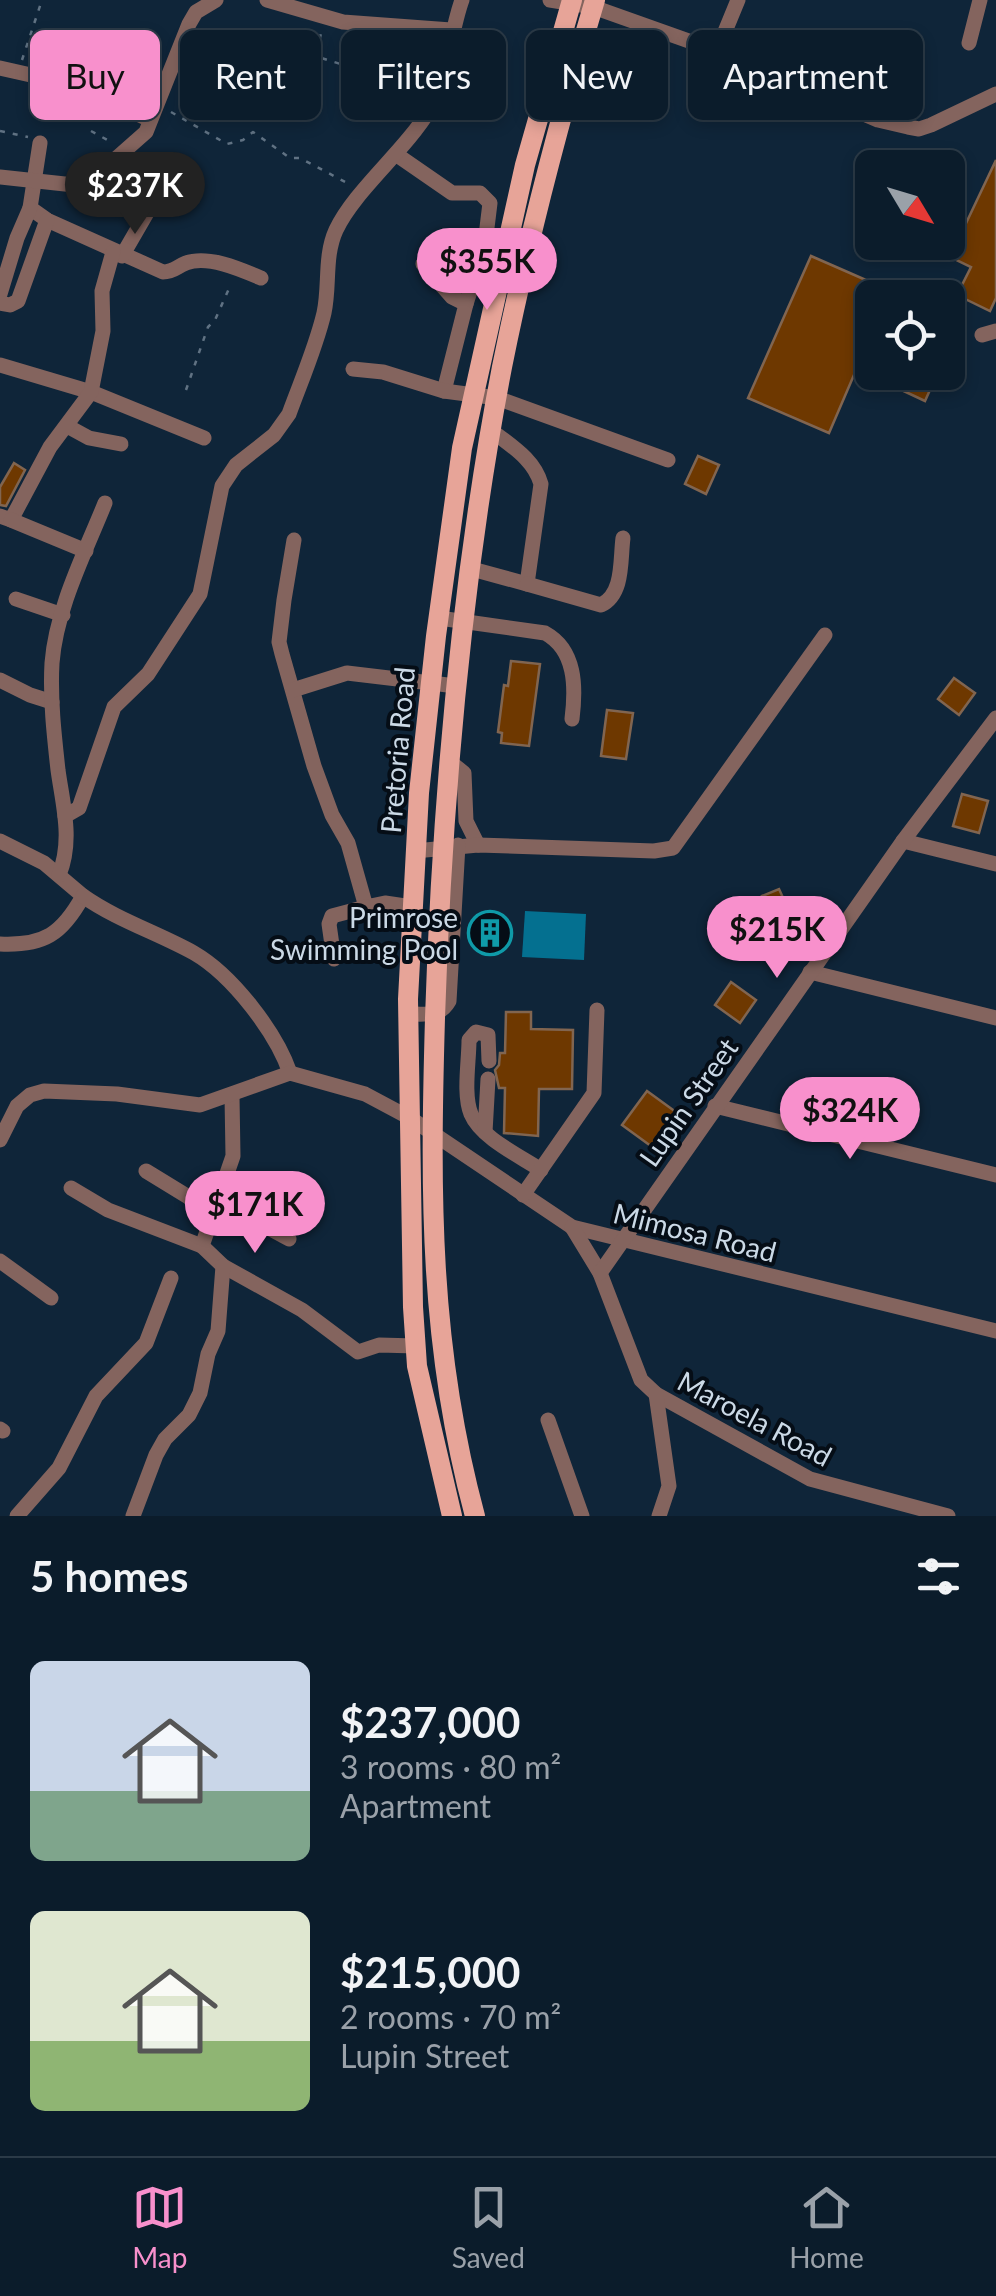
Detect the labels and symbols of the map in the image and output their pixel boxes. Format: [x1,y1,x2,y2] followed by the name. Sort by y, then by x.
[855,150,965,260] north arrow
[65,152,205,237] pin: $237K
[417,228,557,313] pin: $355K
[373,665,421,835] street label: Pretoria Road
[707,896,847,981] pin: $215K
[270,900,458,966] place label: Primrose Swimming Pool
[467,910,513,956] building icon: Primrose Swimming Pool
[632,1032,744,1172] street label: Lupin Street
[780,1077,920,1162] pin: $324K
[185,1171,325,1256] pin: $171K
[610,1195,780,1269] street label: Mimosa Road
[672,1363,838,1473] street label: Maroela Road

